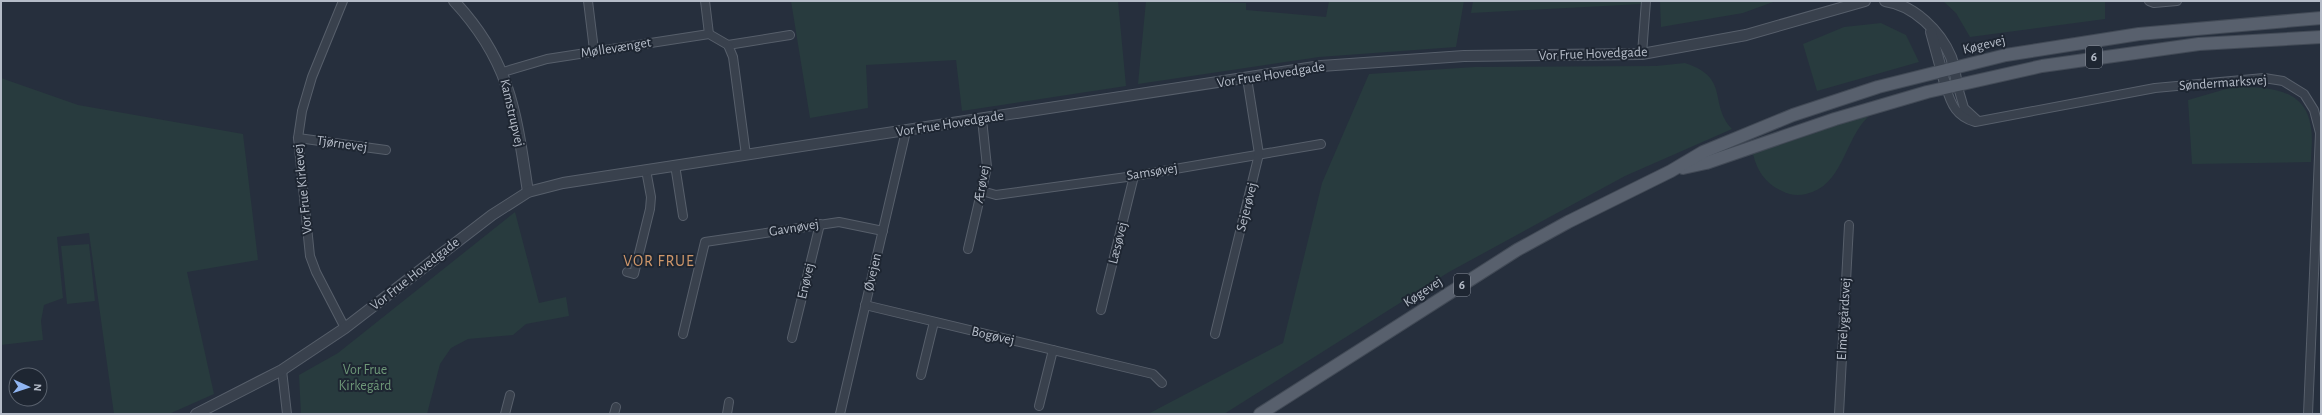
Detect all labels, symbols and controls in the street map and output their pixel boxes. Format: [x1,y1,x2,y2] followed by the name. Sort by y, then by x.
[1961,33,2007,57] street label: Køgevej
[580,35,653,60] street label: Møllevænget
[1538,45,1648,63] street label: Vor Frue Hovedgade
[2086,46,2102,68] road number: 6
[1216,60,1326,90] street label: Vor Frue Hovedgade
[2179,73,2267,93] street label: Søndermarksvej
[497,78,527,148] street label: Kamstrupvej
[895,109,1005,139] street label: Vor Frue Hovedgade
[316,134,368,154] street label: Tjørnevej
[291,143,315,235] street label: Vor Frue Kirkevej
[1125,161,1179,183] street label: Samsøvej
[972,164,992,205] street label: Ærøvej
[1234,181,1260,233] street label: Sejerøvej
[768,217,820,239] street label: Gavnøvej
[1106,220,1130,266] street label: Læsøvej
[368,235,462,313] street label: Vor Frue Hovedgade
[861,251,884,292] street label: Øvejen
[623,253,695,269] district label: VOR FRUE
[795,262,817,300] street label: Enøvej
[1401,274,1445,310] street label: Køgevej
[1454,274,1470,296] road number: 6
[1835,277,1853,361] street label: Elmelygårdsvej
[970,324,1016,348] street label: Bogøvej
[339,363,391,393] park label: Vor Frue Kirkegård
[8,367,48,407] north arrow
[32,383,43,392] text: N

